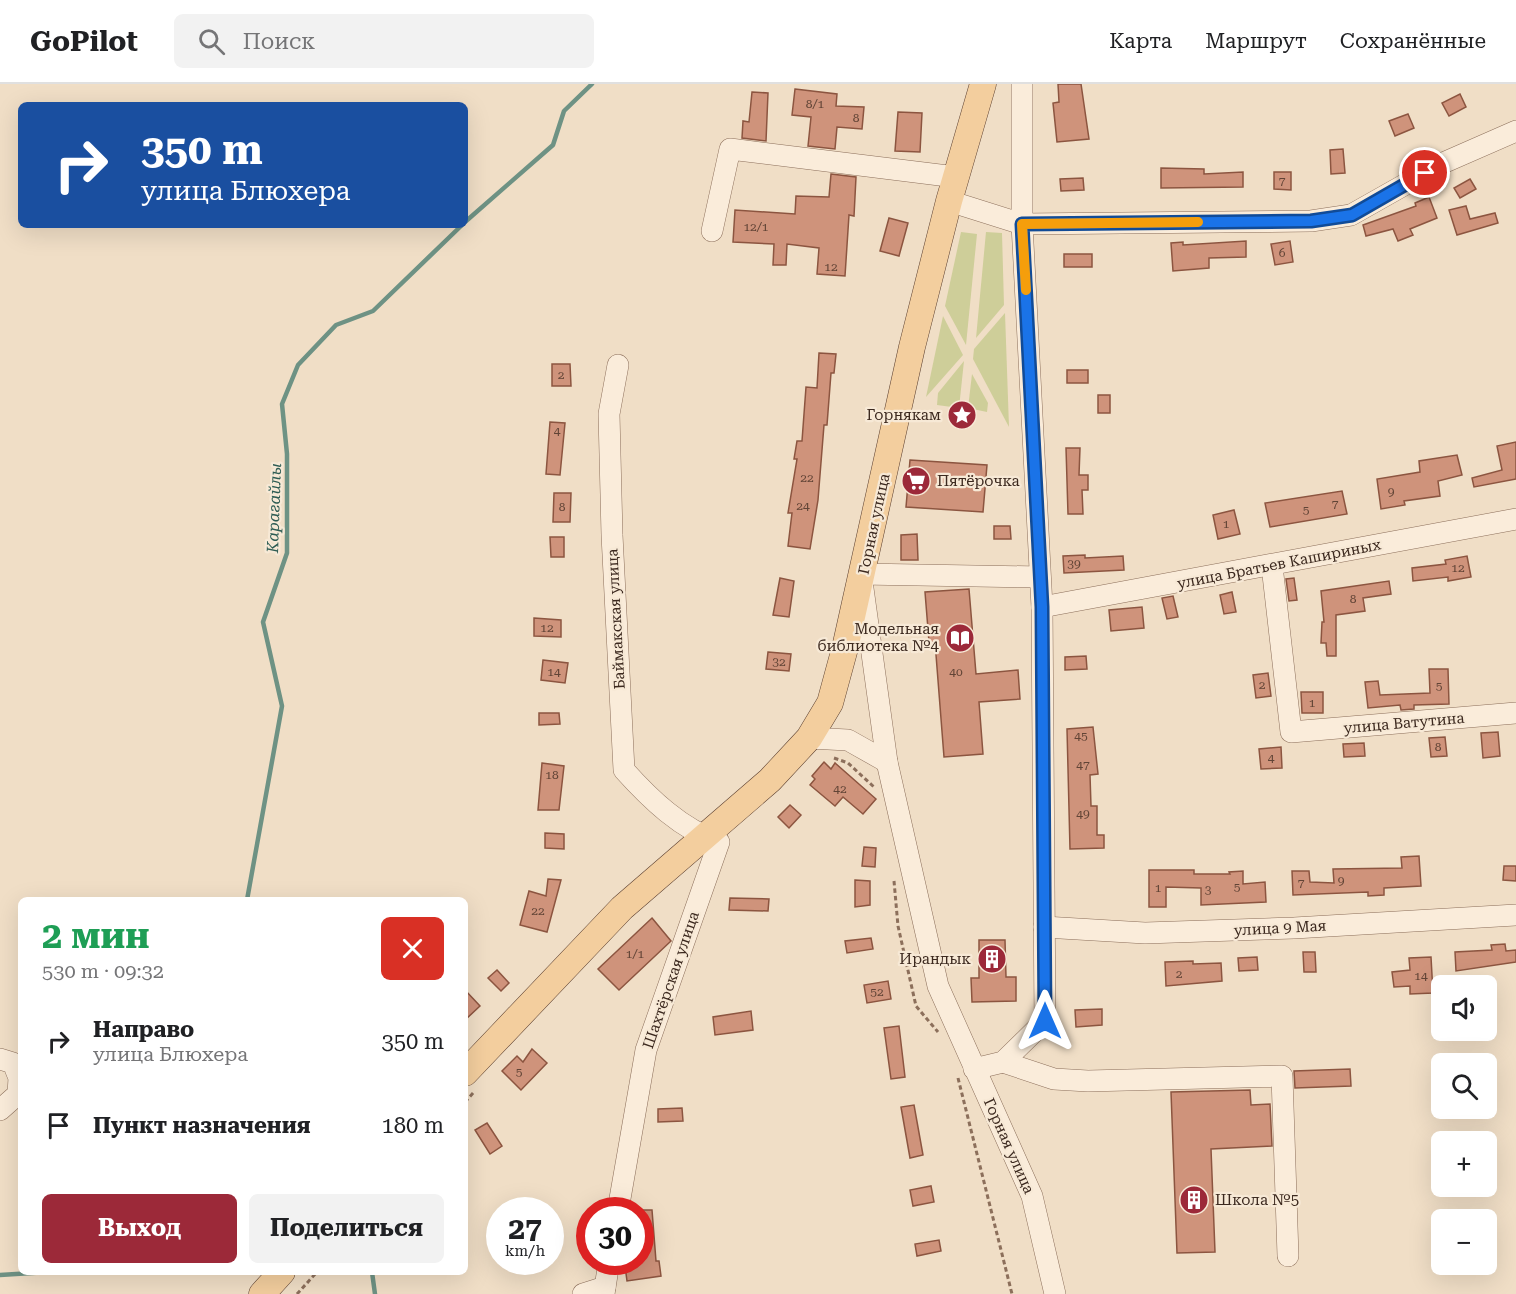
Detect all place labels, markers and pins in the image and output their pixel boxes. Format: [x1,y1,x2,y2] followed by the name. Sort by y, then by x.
[1399,147,1450,198] pin
[946,399,978,431] place icon: Горнякам
[866,406,941,424] place label: Горнякам
[900,465,932,497] supermarket icon: Пятёрочка
[937,472,1020,490] place label: Пятёрочка
[817,620,940,655] place label: Модельная библиотека №4
[944,622,976,654] library icon: Модельная библиотека №4
[976,943,1008,975] building icon: Ирандык
[899,950,971,968] place label: Ирандык
[1178,1184,1210,1216] building icon: Школа №5
[1215,1191,1299,1209] place label: Школа №5

